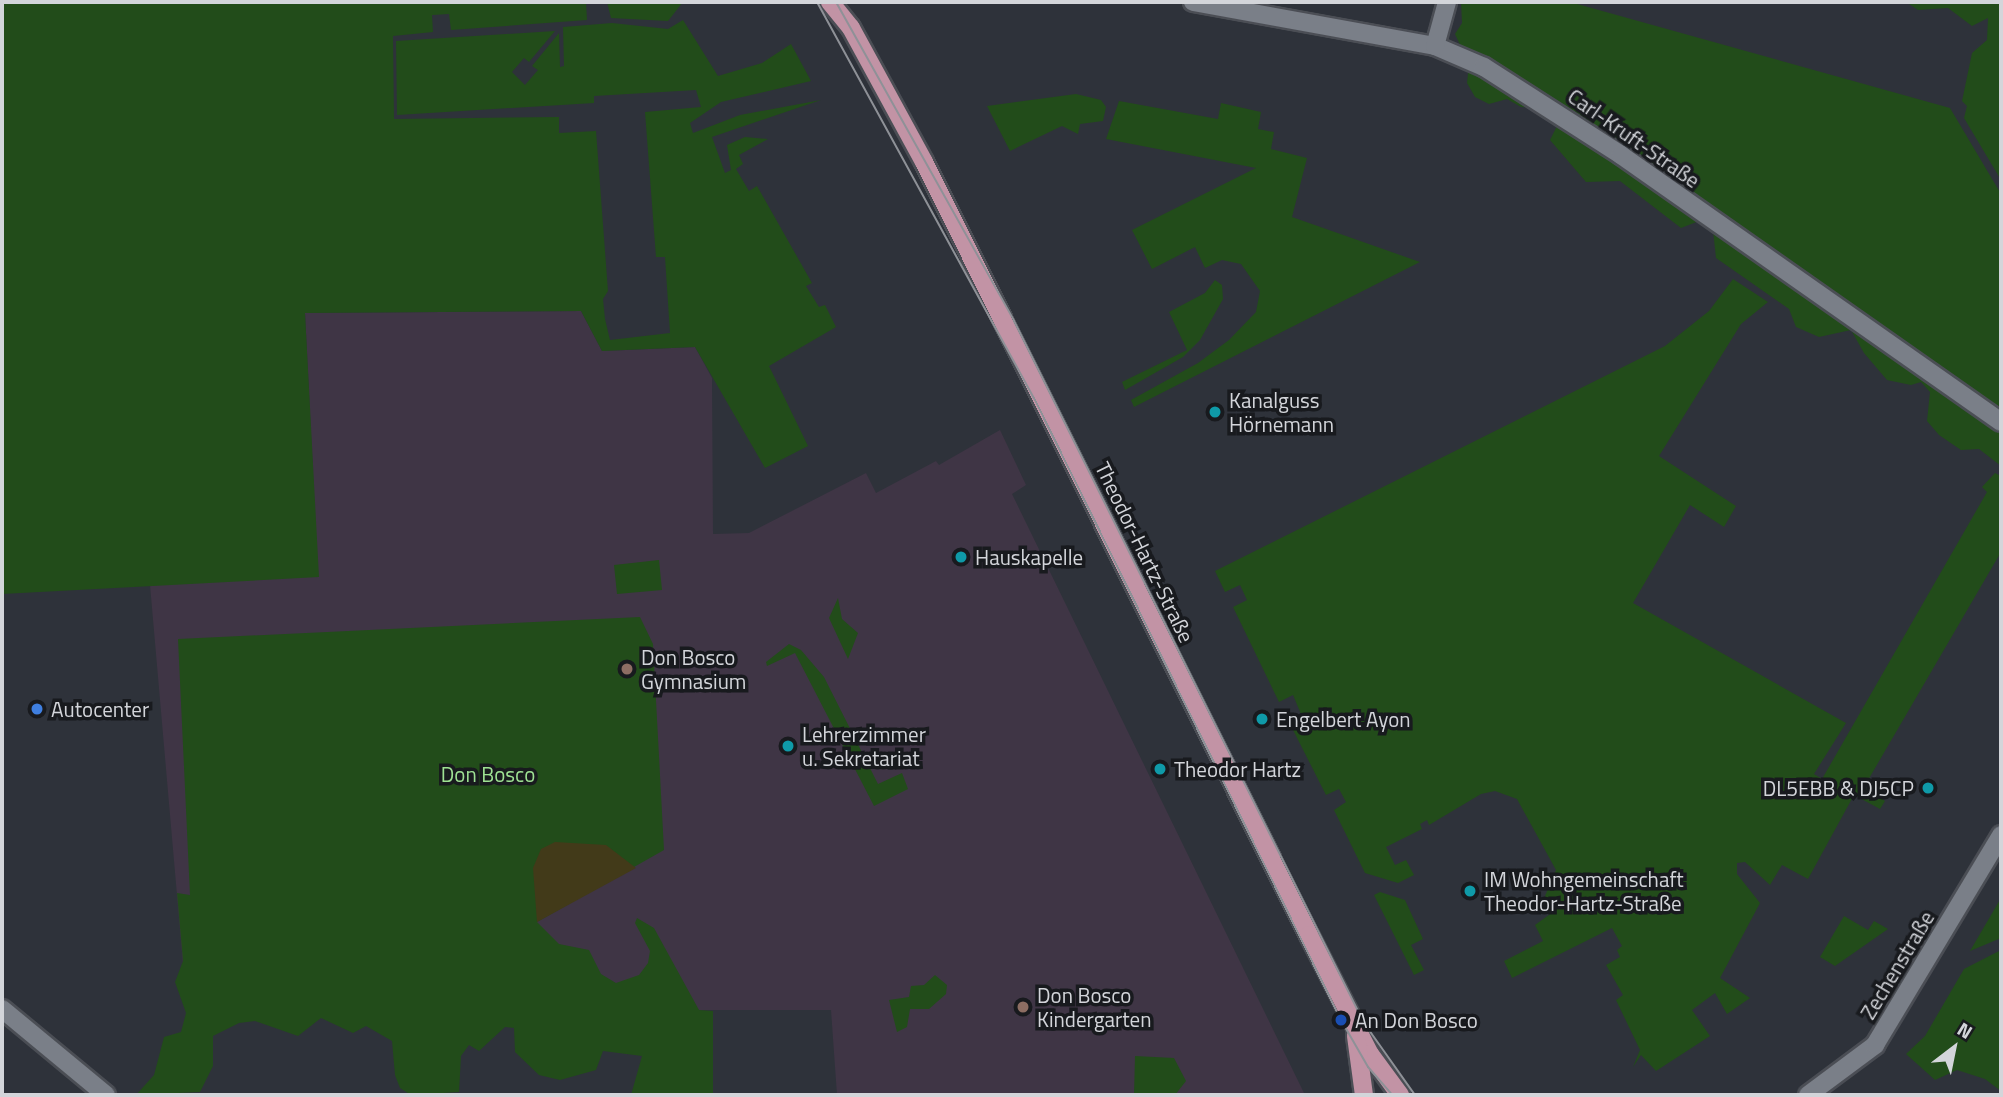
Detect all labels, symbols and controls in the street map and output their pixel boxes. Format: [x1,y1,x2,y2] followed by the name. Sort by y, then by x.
[1563,83,1705,193] street label: Carl-Kruft-Straße
[1229,387,1334,437] place label: Kanalguss Hörnemann
[1207,404,1223,420] marker: Kanalguss Hörnemann
[1090,458,1200,646] street label: Theodor-Hartz-Straße
[975,544,1083,570] place label: Hauskapelle
[953,549,969,565] marker: Hauskapelle
[641,644,746,694] place label: Don Bosco Gymnasium
[619,661,635,677] marker: Don Bosco Gymnasium
[51,696,149,722] place label: Autocenter
[29,701,45,717] marker: Autocenter
[1276,706,1411,732] place label: Engelbert Ayon
[1254,711,1270,727] marker: Engelbert Ayon
[802,721,926,771] place label: Lehrerzimmer u. Sekretariat
[780,738,796,754] marker: Lehrerzimmer u. Sekretariat
[1174,756,1301,782] place label: Theodor Hartz
[441,761,535,787] park label: Don Bosco
[1152,761,1168,777] marker: Theodor Hartz
[1763,775,1914,801] place label: DL5EBB & DJ5CP
[1920,780,1936,796] marker: DL5EBB & DJ5CP
[1484,866,1684,916] place label: IM Wohngemeinschaft Theodor-Hartz-Straße
[1462,883,1478,899] marker: IM Wohngemeinschaft Theodor-Hartz-Straße
[1855,906,1939,1024] street label: Zechenstraße
[1037,982,1151,1032] place label: Don Bosco Kindergarten
[1015,999,1031,1015] marker: Don Bosco Kindergarten
[1355,1007,1478,1033] place label: An Don Bosco
[1333,1012,1349,1028] marker: An Don Bosco
[1919,1013,1989,1083] north arrow
[1952,1014,1979,1046] text: N

